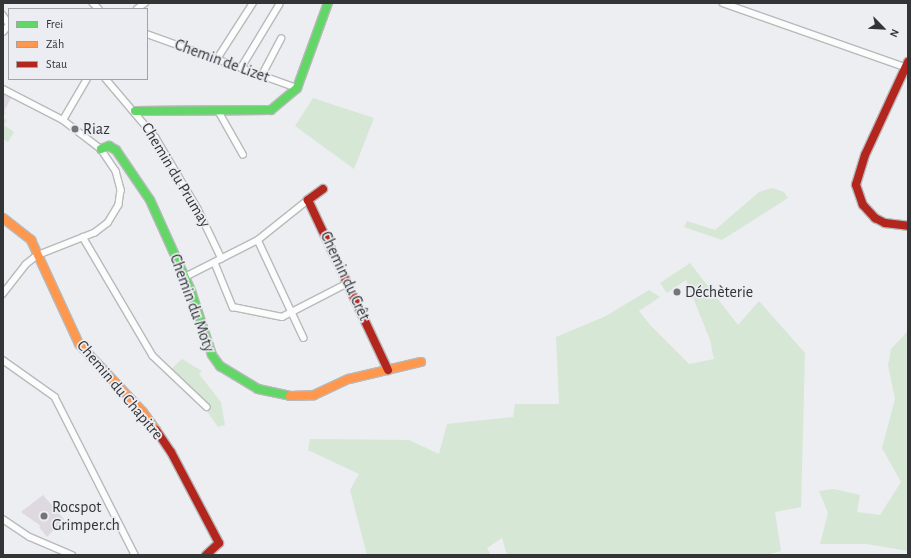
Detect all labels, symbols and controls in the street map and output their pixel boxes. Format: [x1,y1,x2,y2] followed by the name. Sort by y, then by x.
[8,8,148,80] legend
[863,8,903,48] north arrow
[46,18,63,30] text: Frei
[888,27,901,39] text: N
[172,35,272,87] street label: Chemin de Lizet
[46,38,64,50] text: Zäh
[46,58,67,70] text: Stau
[83,119,110,139] place label: Riaz
[137,119,215,231] street label: Chemin du Prumay
[70,124,80,134] marker: Riaz
[316,228,374,324] street label: Chemin du Crêt
[165,251,219,355] street label: Chemin du Moty
[685,282,753,302] place label: Déchèterie
[672,287,682,297] marker: Déchèterie
[73,336,167,444] street label: Chemin du Chapitre
[52,497,120,535] place label: Rocspot Grimper.ch
[39,511,49,521] marker: Rocspot Grimper.ch

